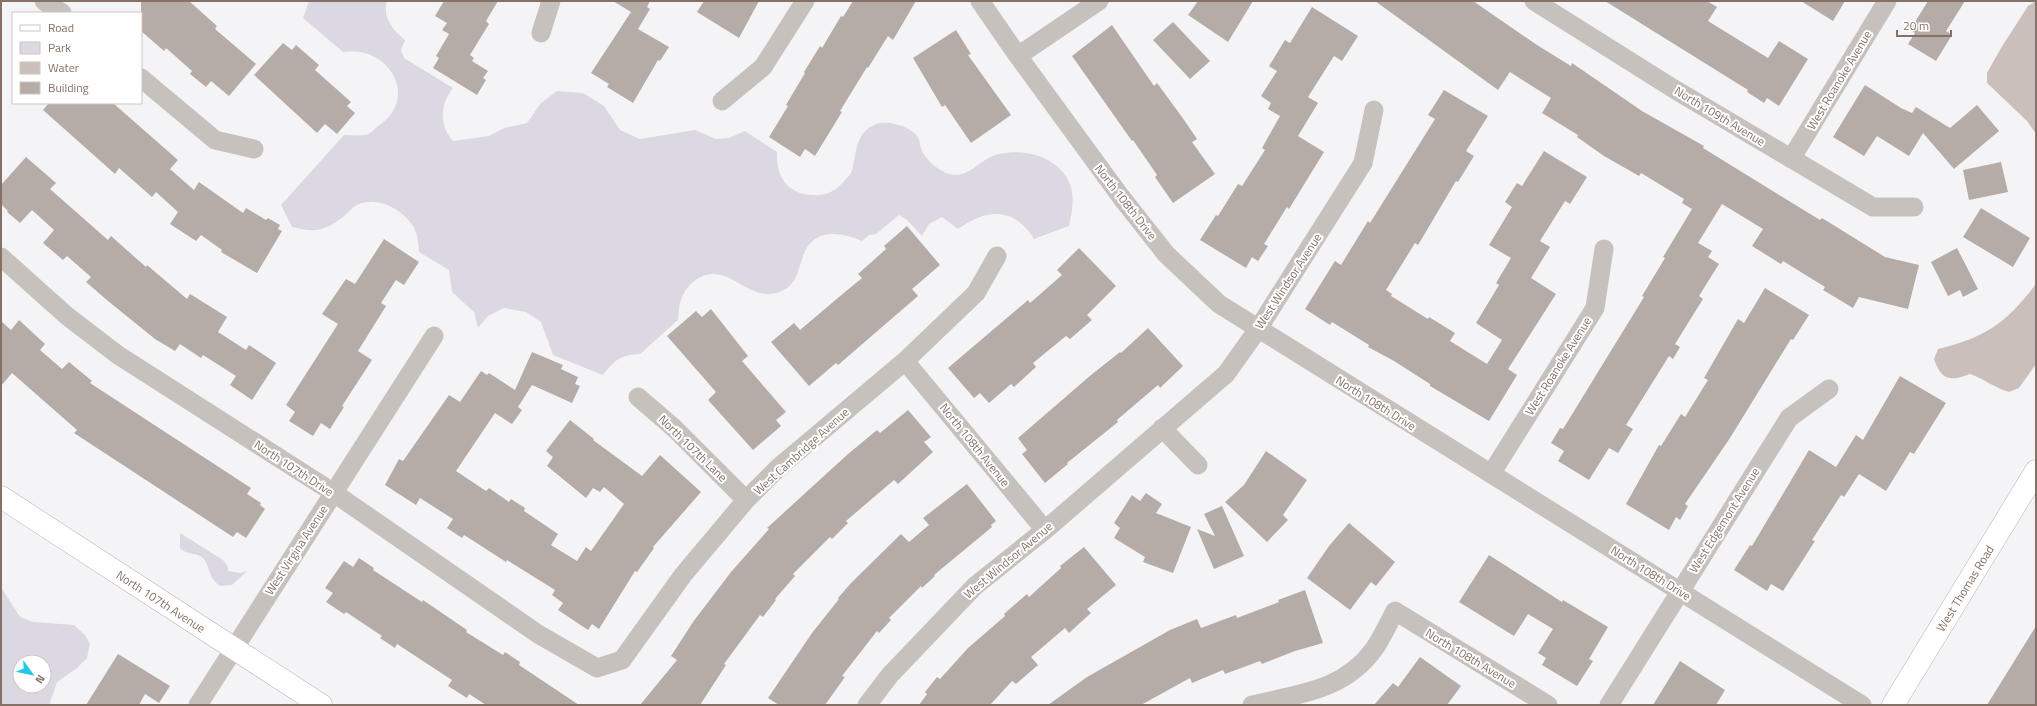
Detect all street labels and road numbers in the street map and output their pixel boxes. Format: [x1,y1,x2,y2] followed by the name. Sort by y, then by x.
[1802,27,1876,133] street label: West Roanoke Avenue
[1671,81,1769,151] street label: North 109th Avenue
[1090,160,1162,244] street label: North 108th Drive
[1250,229,1326,333] street label: West Windsor Avenue
[1520,313,1596,419] street label: West Roanoke Avenue
[1332,371,1420,435] street label: North 108th Drive
[935,399,1015,491] street label: North 108th Avenue
[749,403,853,499] street label: West Cambridge Avenue
[654,410,732,486] street label: North 107th Lane
[250,435,338,501] street label: North 107th Drive
[1684,464,1764,576] street label: West Edgemont Avenue
[260,501,332,599] street label: West Virgina Avenue
[959,517,1057,603] street label: West Windsor Avenue
[1607,541,1695,605] street label: North 108th Drive
[1931,541,1998,635] street label: West Thomas Road
[113,565,209,637] street label: North 107th Avenue
[1422,623,1520,693] street label: North 108th Avenue

